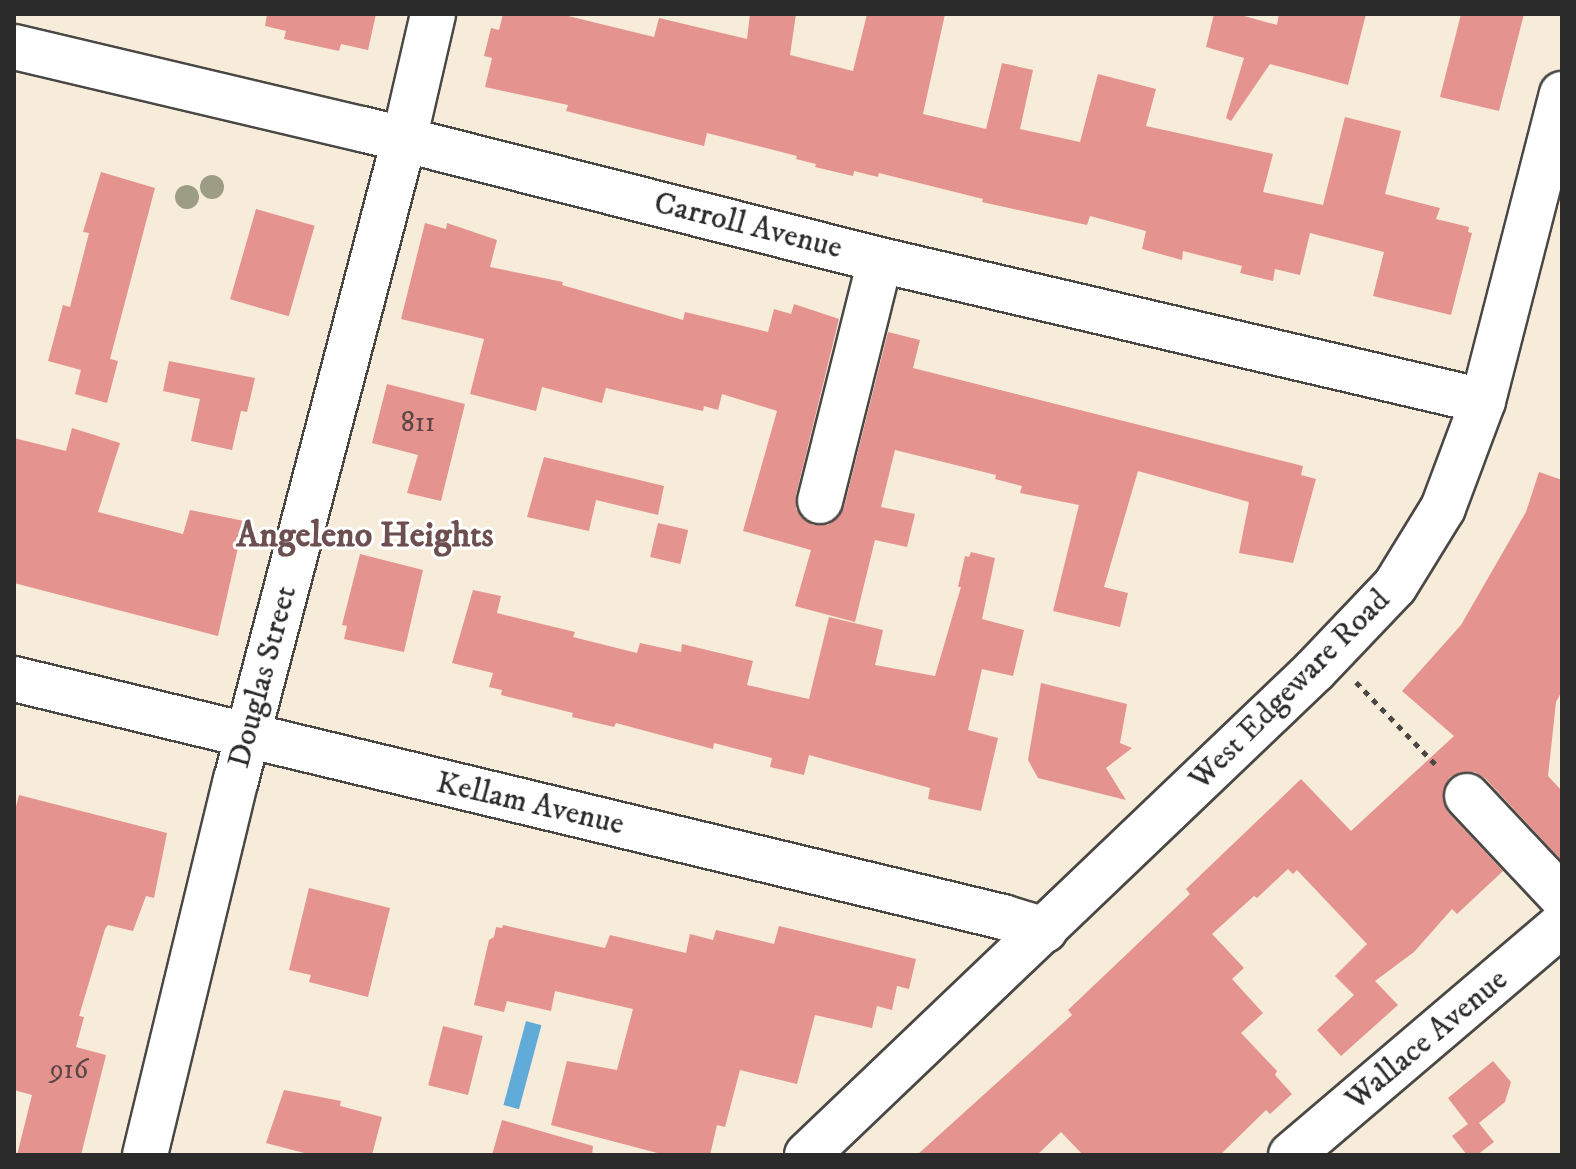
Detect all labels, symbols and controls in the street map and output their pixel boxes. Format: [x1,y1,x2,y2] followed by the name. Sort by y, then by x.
[650,184,846,268] street label: Carroll Avenue
[401,406,435,440] house number: 811
[236,514,494,558] district label: Angeleno Heights
[1181,581,1399,799] street label: West Edgeware Road
[220,582,306,772] street label: Douglas Street
[432,764,628,844] street label: Kellam Avenue
[1338,961,1516,1119] street label: Wallace Avenue
[50,1053,88,1087] house number: 916

